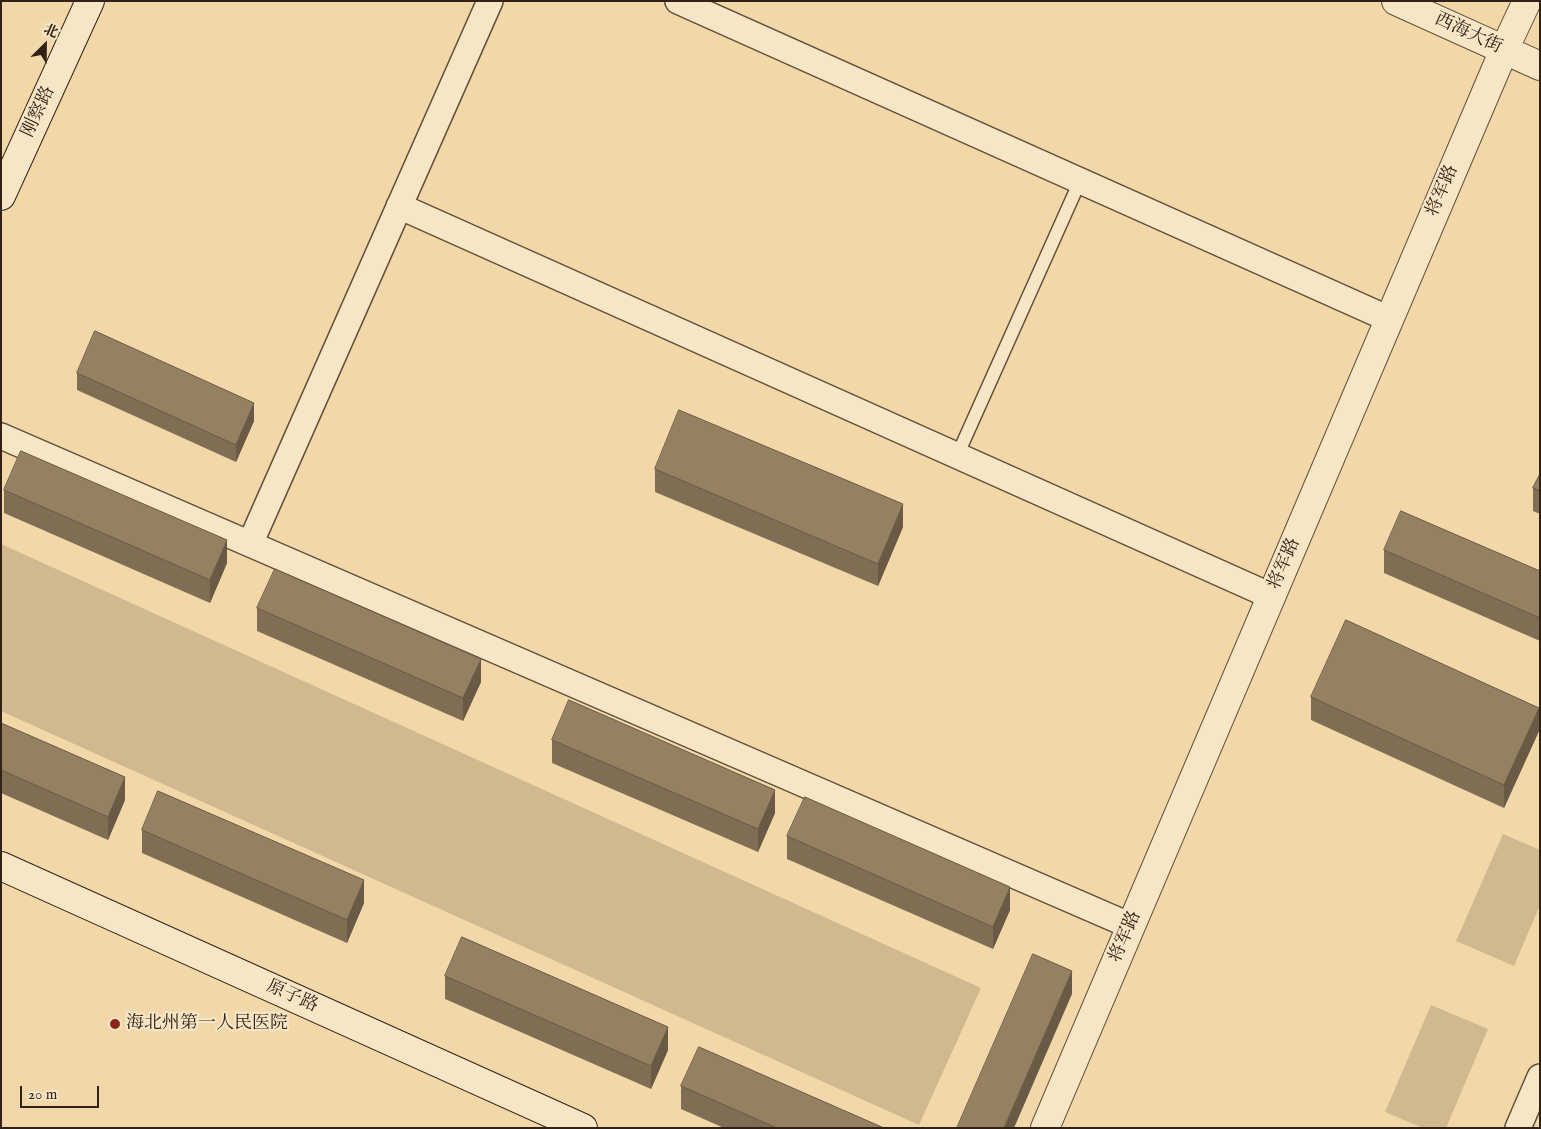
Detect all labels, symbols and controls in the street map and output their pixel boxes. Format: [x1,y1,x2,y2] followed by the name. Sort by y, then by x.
[1431,9,1505,59] street label: 西海大街
[20,20,70,70] north arrow
[41,20,61,42] text: 北
[18,83,60,141] street label: 刚察路
[1423,162,1463,220] street label: 将军路
[1265,535,1305,593] street label: 将军路
[1106,908,1146,966] street label: 将军路
[263,976,321,1018] street label: 原子路
[126,1013,288,1035] place label: 海北州第一人民医院
[108,1017,122,1031] marker: 海北州第一人民医院
[22,1076,101,1108] scale bar
[28,1085,57,1104] text: 20 m

